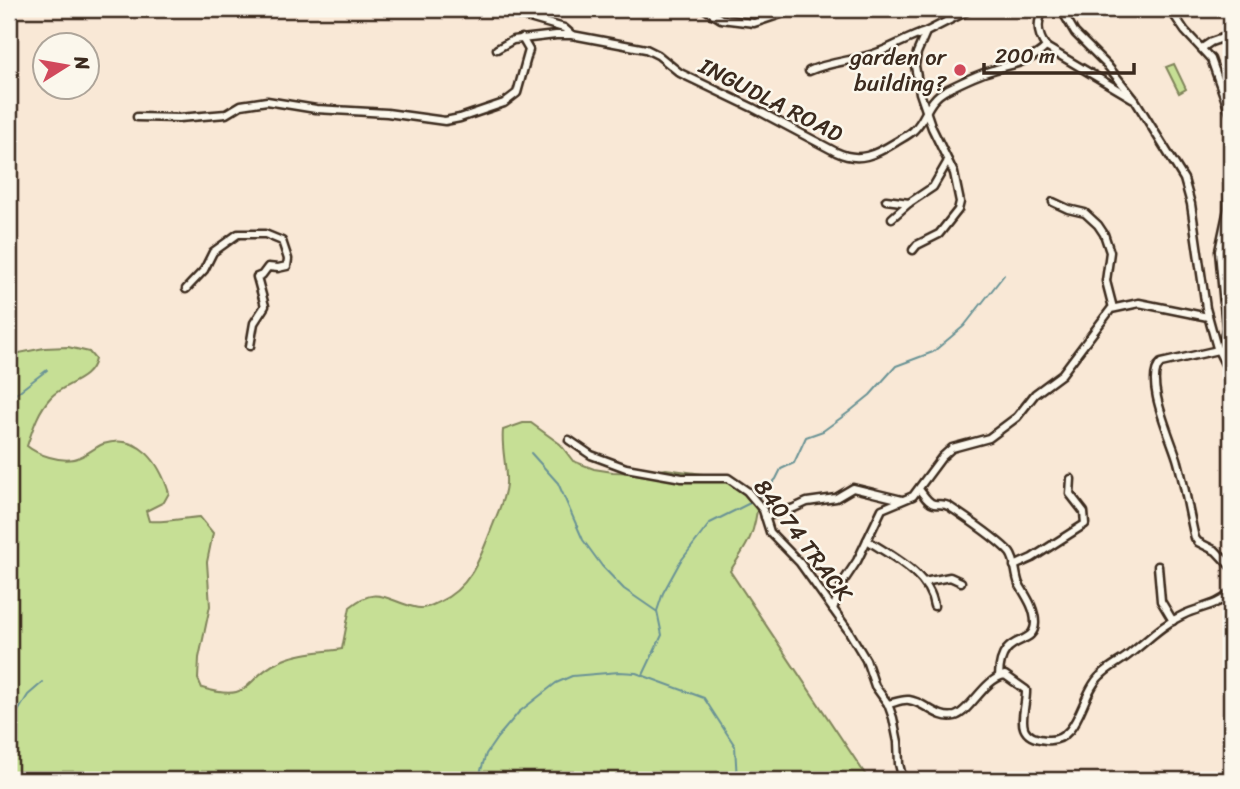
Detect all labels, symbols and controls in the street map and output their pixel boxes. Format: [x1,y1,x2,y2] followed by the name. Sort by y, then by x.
[32,32,102,102] north arrow
[984,32,1135,76] scale bar
[848,37,948,104] place label: garden or building?
[995,37,1055,75] text: 200 m
[691,46,851,154] street label: INGUDLA ROAD
[65,52,100,73] text: N
[952,62,968,78] marker: garden or building?
[743,469,864,611] street label: 84074 TRACK

